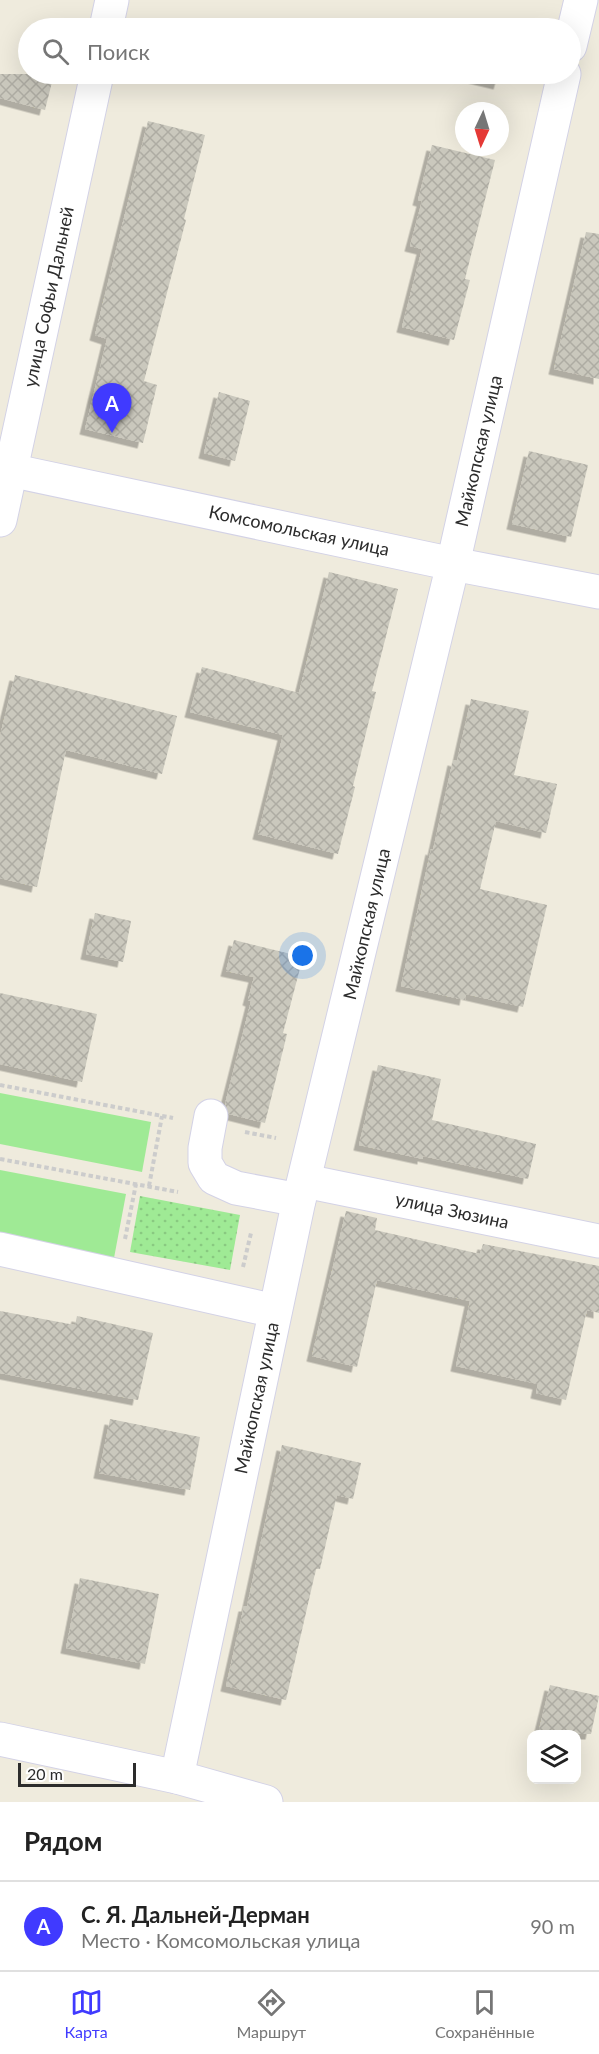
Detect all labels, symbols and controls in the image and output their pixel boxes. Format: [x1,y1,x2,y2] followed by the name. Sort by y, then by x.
[18,18,581,84] search box
[39,35,72,68] icon: search
[87,38,150,65] text: Поиск
[455,102,509,156] north arrow
[18,204,78,389] street label: улица Софьи Дальней
[450,373,506,529] street label: Майкопская улица
[92,384,132,433] pin: A
[207,500,392,560] street label: Комсомольская улица
[338,846,394,1002] street label: Майкопская улица
[288,941,317,970] your location
[393,1187,511,1233] street label: улица Зюзина
[229,1320,283,1476] street label: Майкопская улица
[527,1730,581,1784] map controls
[527,1730,581,1784] button: layers
[18,1760,136,1788] scale bar
[27,1764,63,1783] text: 20 m
[24,1825,102,1857] text: Рядом
[81,1901,310,1928] text: С. Я. Дальней-Дерман
[37,1914,50,1938] text: A
[530,1914,575,1938] text: 90 m
[81,1928,361,1952] text: Место · Комсомольская улица
[64,1986,108,2041] tab: Карта
[236,1986,306,2041] tab: Маршрут
[435,1986,535,2041] tab: Сохранённые

